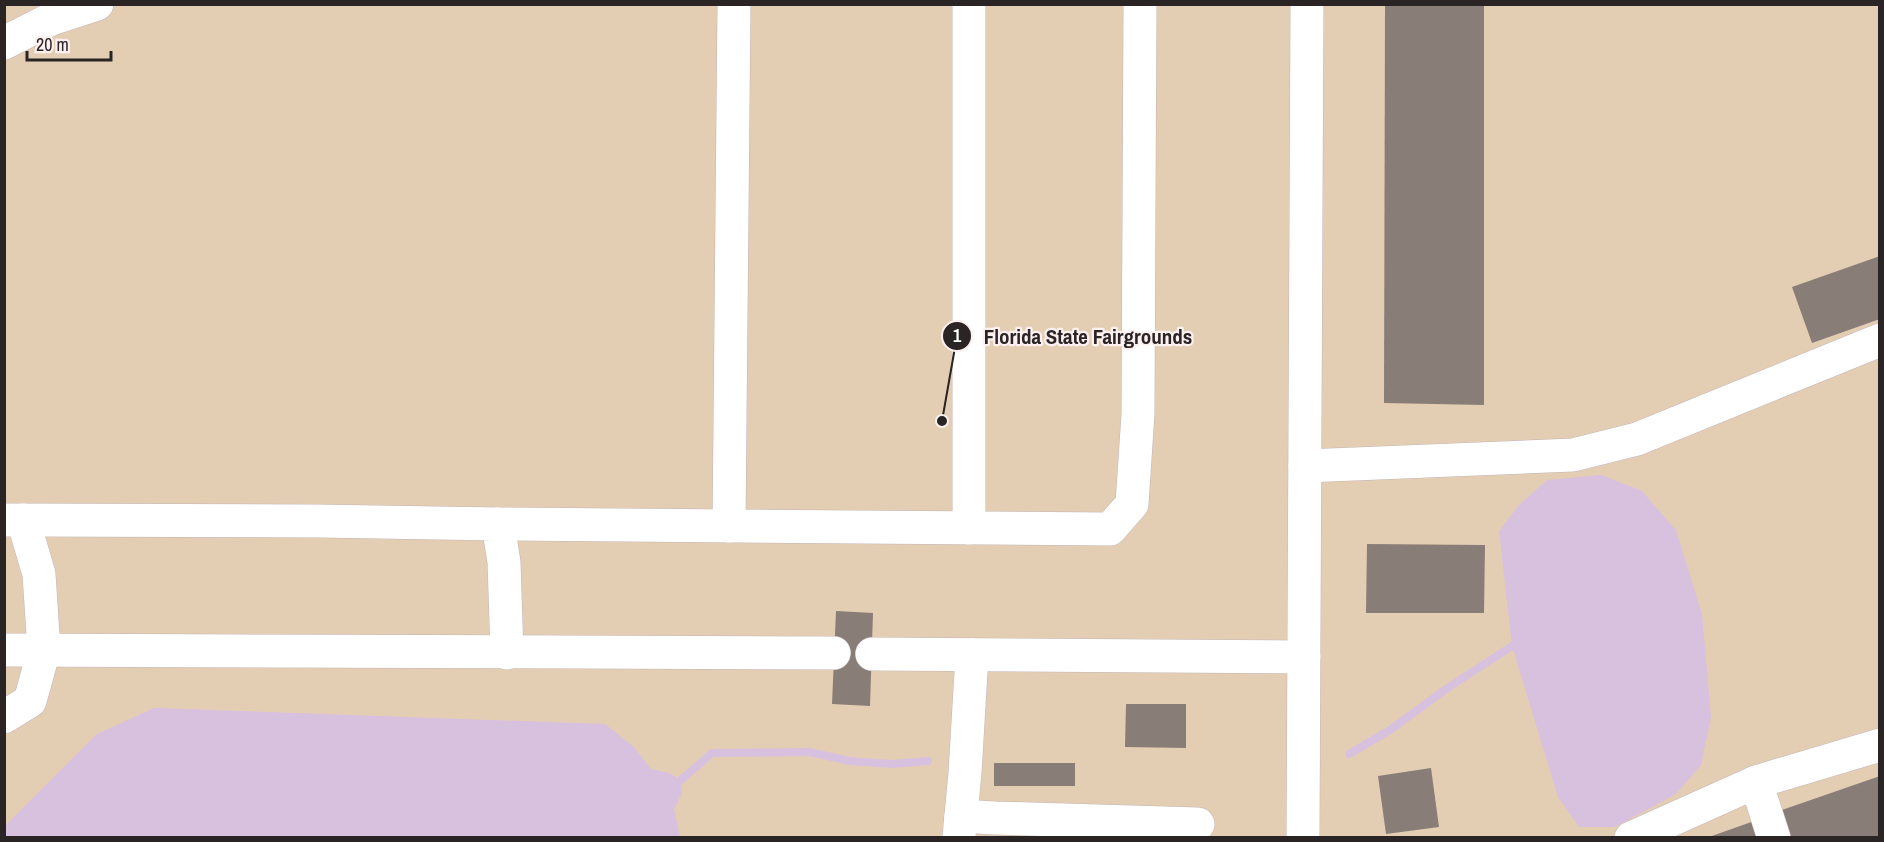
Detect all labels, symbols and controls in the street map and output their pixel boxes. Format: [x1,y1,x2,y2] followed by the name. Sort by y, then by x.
[27,24,111,62] scale bar
[36,32,69,57] text: 20 m
[942,317,1205,356] callout: Florida State Fairgrounds
[984,322,1192,351] text: Florida State Fairgrounds
[953,323,962,348] text: 1

